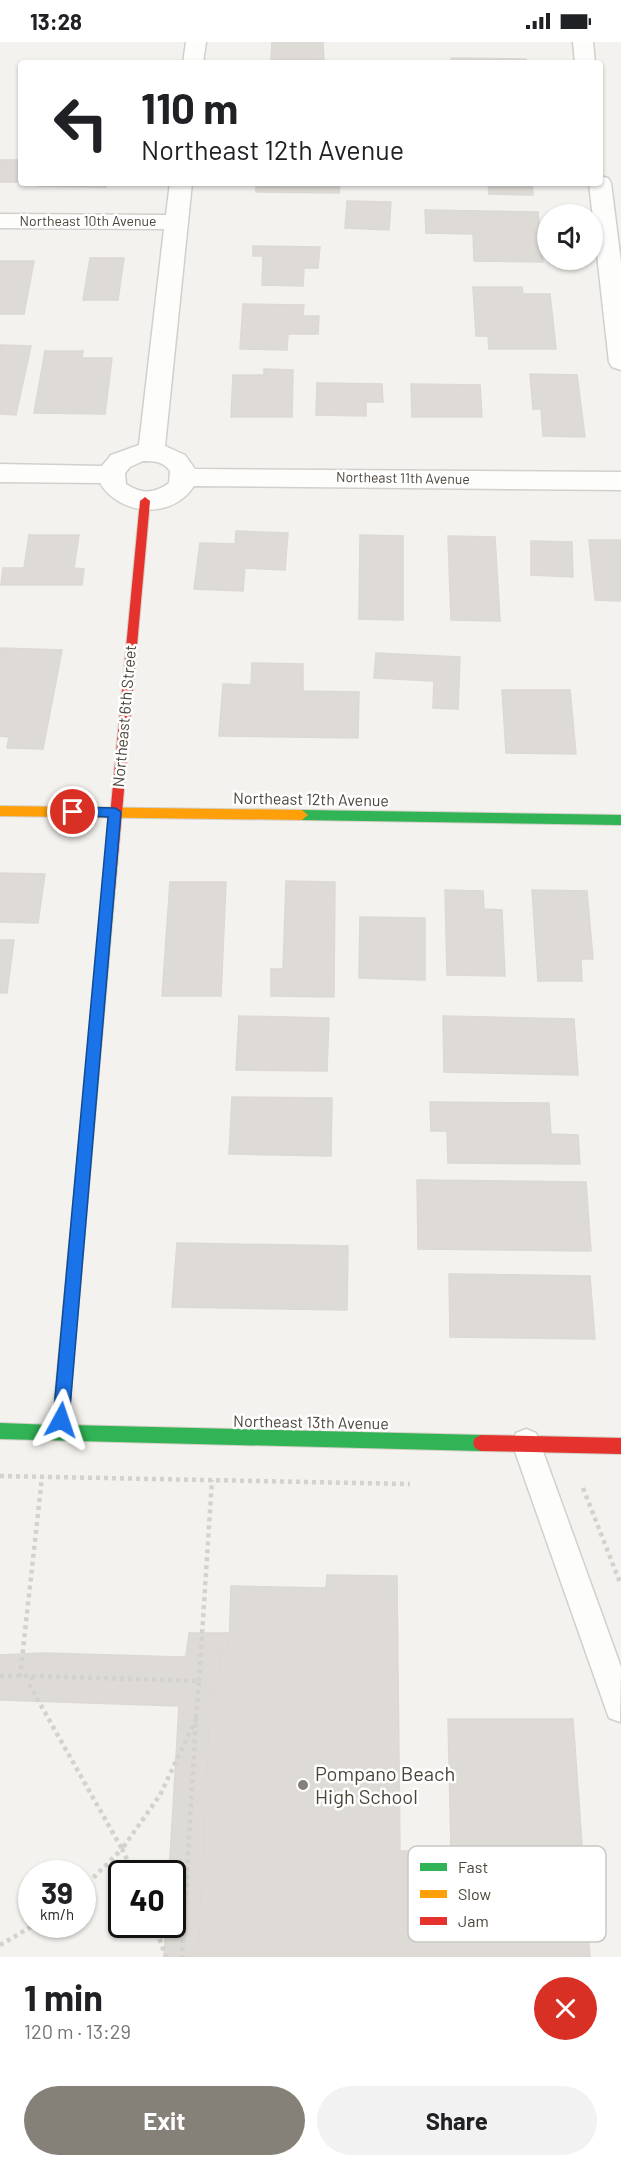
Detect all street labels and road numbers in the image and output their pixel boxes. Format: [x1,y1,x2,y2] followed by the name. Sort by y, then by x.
[20,212,156,229] street label: Northeast 10th Avenue
[336,468,470,487] street label: Northeast 11th Avenue
[108,644,139,788] street label: Northeast 6th Street
[233,788,389,809] street label: Northeast 12th Avenue
[233,1411,389,1432] street label: Northeast 13th Avenue

